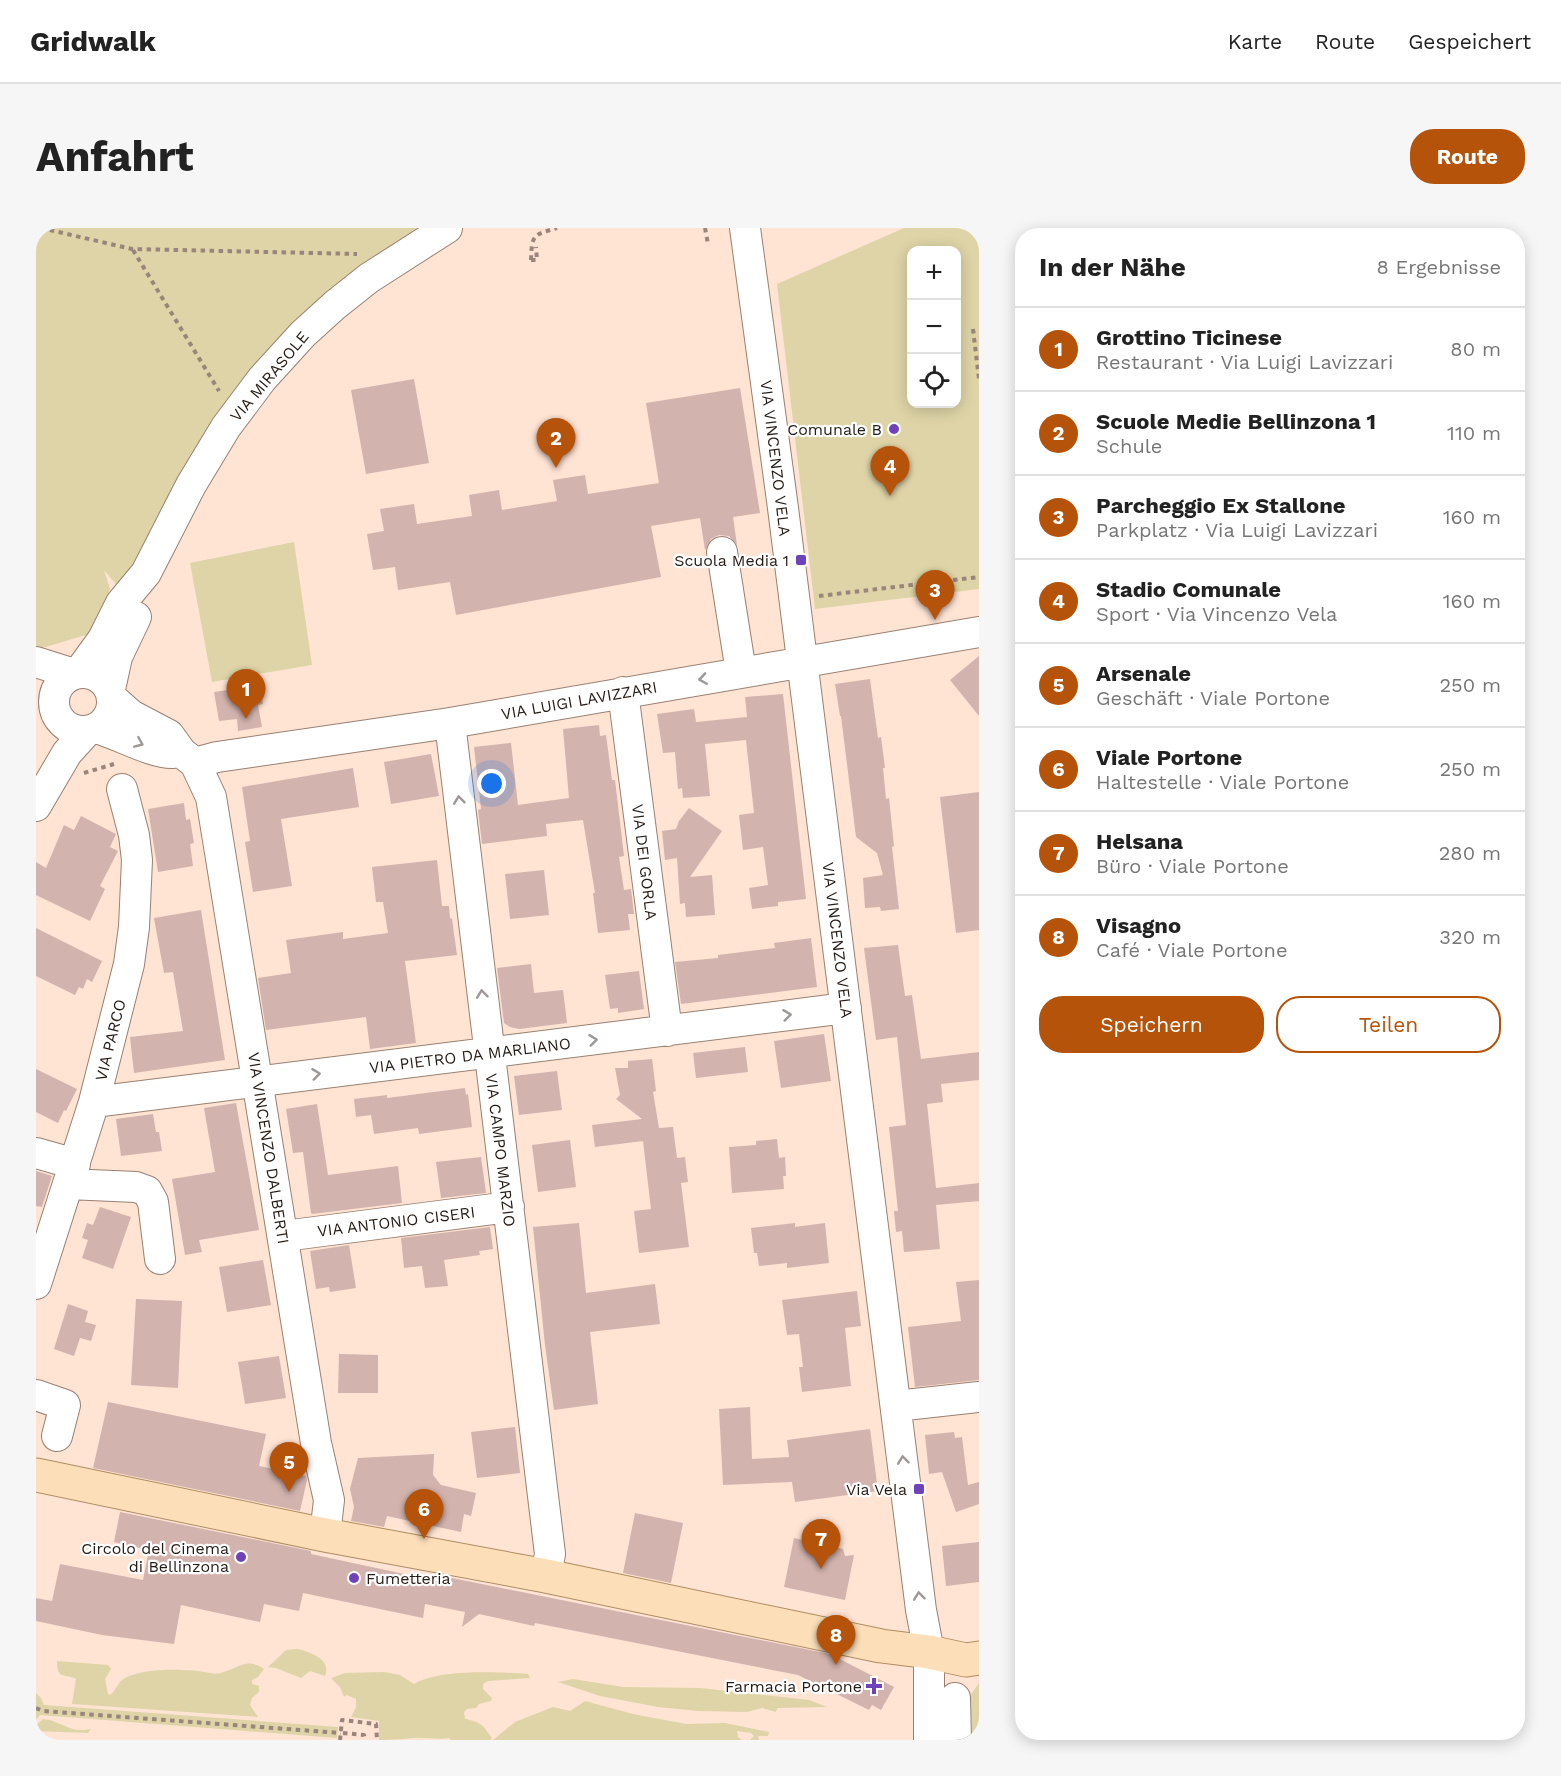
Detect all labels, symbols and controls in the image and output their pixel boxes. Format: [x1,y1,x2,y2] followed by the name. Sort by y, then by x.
[30,25,156,58] text: Gridwalk
[1228,29,1282,54] text: Karte
[1315,29,1375,54] text: Route
[1408,29,1531,54] text: Gespeichert
[1410,129,1525,184] button: Route
[36,132,194,181] text: Anfahrt
[907,246,961,408] map controls
[907,246,961,300] button: +
[1039,252,1186,282] text: In der Nähe
[1376,255,1501,279] text: 8 Ergebnisse
[907,300,961,354] button: −
[1096,325,1282,350] text: Grottino Ticinese
[226,327,313,425] street label: VIA MIRASOLE
[1054,337,1063,361] text: 1
[1450,337,1501,361] text: 80 m
[1096,350,1393,374] text: Restaurant · Via Luigi Lavizzari
[907,354,961,408] button: locate
[756,379,795,538] street label: VIA VINCENZO VELA
[1096,409,1376,434] text: Scuole Medie Bellinzona 1
[536,418,576,468] pin: 2
[787,420,882,439] place label: Comunale B
[1053,421,1064,445] text: 2
[1447,421,1501,445] text: 110 m
[887,422,901,436] marker: Comunale B
[1096,434,1162,458] text: Schule
[870,446,910,496] pin: 4
[1096,493,1346,518] text: Parcheggio Ex Stallone
[1053,505,1064,529] text: 3
[1443,505,1501,529] text: 160 m
[1096,518,1378,542] text: Parkplatz · Via Luigi Lavizzari
[674,551,789,570] place label: Scuola Media 1
[794,553,808,567] marker: Scuola Media 1
[916,570,954,620] pin: 3
[1096,577,1281,602] text: Stadio Comunale
[1052,589,1065,613] text: 4
[1443,589,1501,613] text: 160 m
[1096,602,1337,626] text: Sport · Via Vincenzo Vela
[1096,661,1191,686] text: Arsenale
[226,670,266,719] pin: 1
[699,672,708,684] one-way arrow
[1053,673,1064,697] text: 5
[1439,673,1501,697] text: 250 m
[500,677,659,724] street label: VIA LUIGI LAVIZZARI
[1096,686,1330,710] text: Geschäft · Viale Portone
[132,736,143,748] one-way arrow
[1096,745,1242,770] text: Viale Portone
[1052,757,1065,781] text: 6
[1439,757,1501,781] text: 250 m
[477,769,506,798] your location
[1096,770,1349,794] text: Haltestelle · Viale Portone
[454,796,466,805] one-way arrow
[628,803,661,922] street label: VIA DEI GORLA
[1096,829,1183,854] text: Helsana
[1052,841,1065,865] text: 7
[1439,841,1501,865] text: 280 m
[1096,854,1289,878] text: Büro · Viale Portone
[818,861,857,1020] street label: VIA VINCENZO VELA
[1096,913,1181,938] text: Visagno
[1052,925,1065,949] text: 8
[1439,925,1501,949] text: 320 m
[1096,938,1288,962] text: Café · Viale Portone
[476,990,489,999] one-way arrow
[1039,996,1264,1053] button: Speichern
[1276,996,1501,1053] button: Teilen
[91,997,130,1083] street label: VIA PARCO
[782,1010,791,1022] one-way arrow
[368,1034,572,1077] street label: VIA PIETRO DA MARLIANO
[588,1034,598,1047] one-way arrow
[244,1051,293,1245] street label: VIA VINCENZO DALBERTI
[312,1069,321,1081] one-way arrow
[482,1072,519,1228] street label: VIA CAMPO MARZIO
[316,1202,476,1241] street label: VIA ANTONIO CISERI
[270,1442,308,1492] pin: 5
[897,1455,909,1465] one-way arrow
[846,1480,907,1499] place label: Via Vela
[912,1482,926,1496] marker: Via Vela
[404,1490,444,1539] pin: 6
[802,1520,840,1569] pin: 7
[81,1539,229,1576] place label: Circolo del Cinema di Bellinzona
[234,1550,248,1564] marker: Circolo del Cinema di Bellinzona
[366,1569,451,1588] place label: Fumetteria
[347,1571,361,1585] marker: Fumetteria
[914,1591,926,1600] one-way arrow
[816,1616,856,1665] pin: 8
[725,1677,862,1696] place label: Farmacia Portone
[867,1679,881,1693] marker: Farmacia Portone

